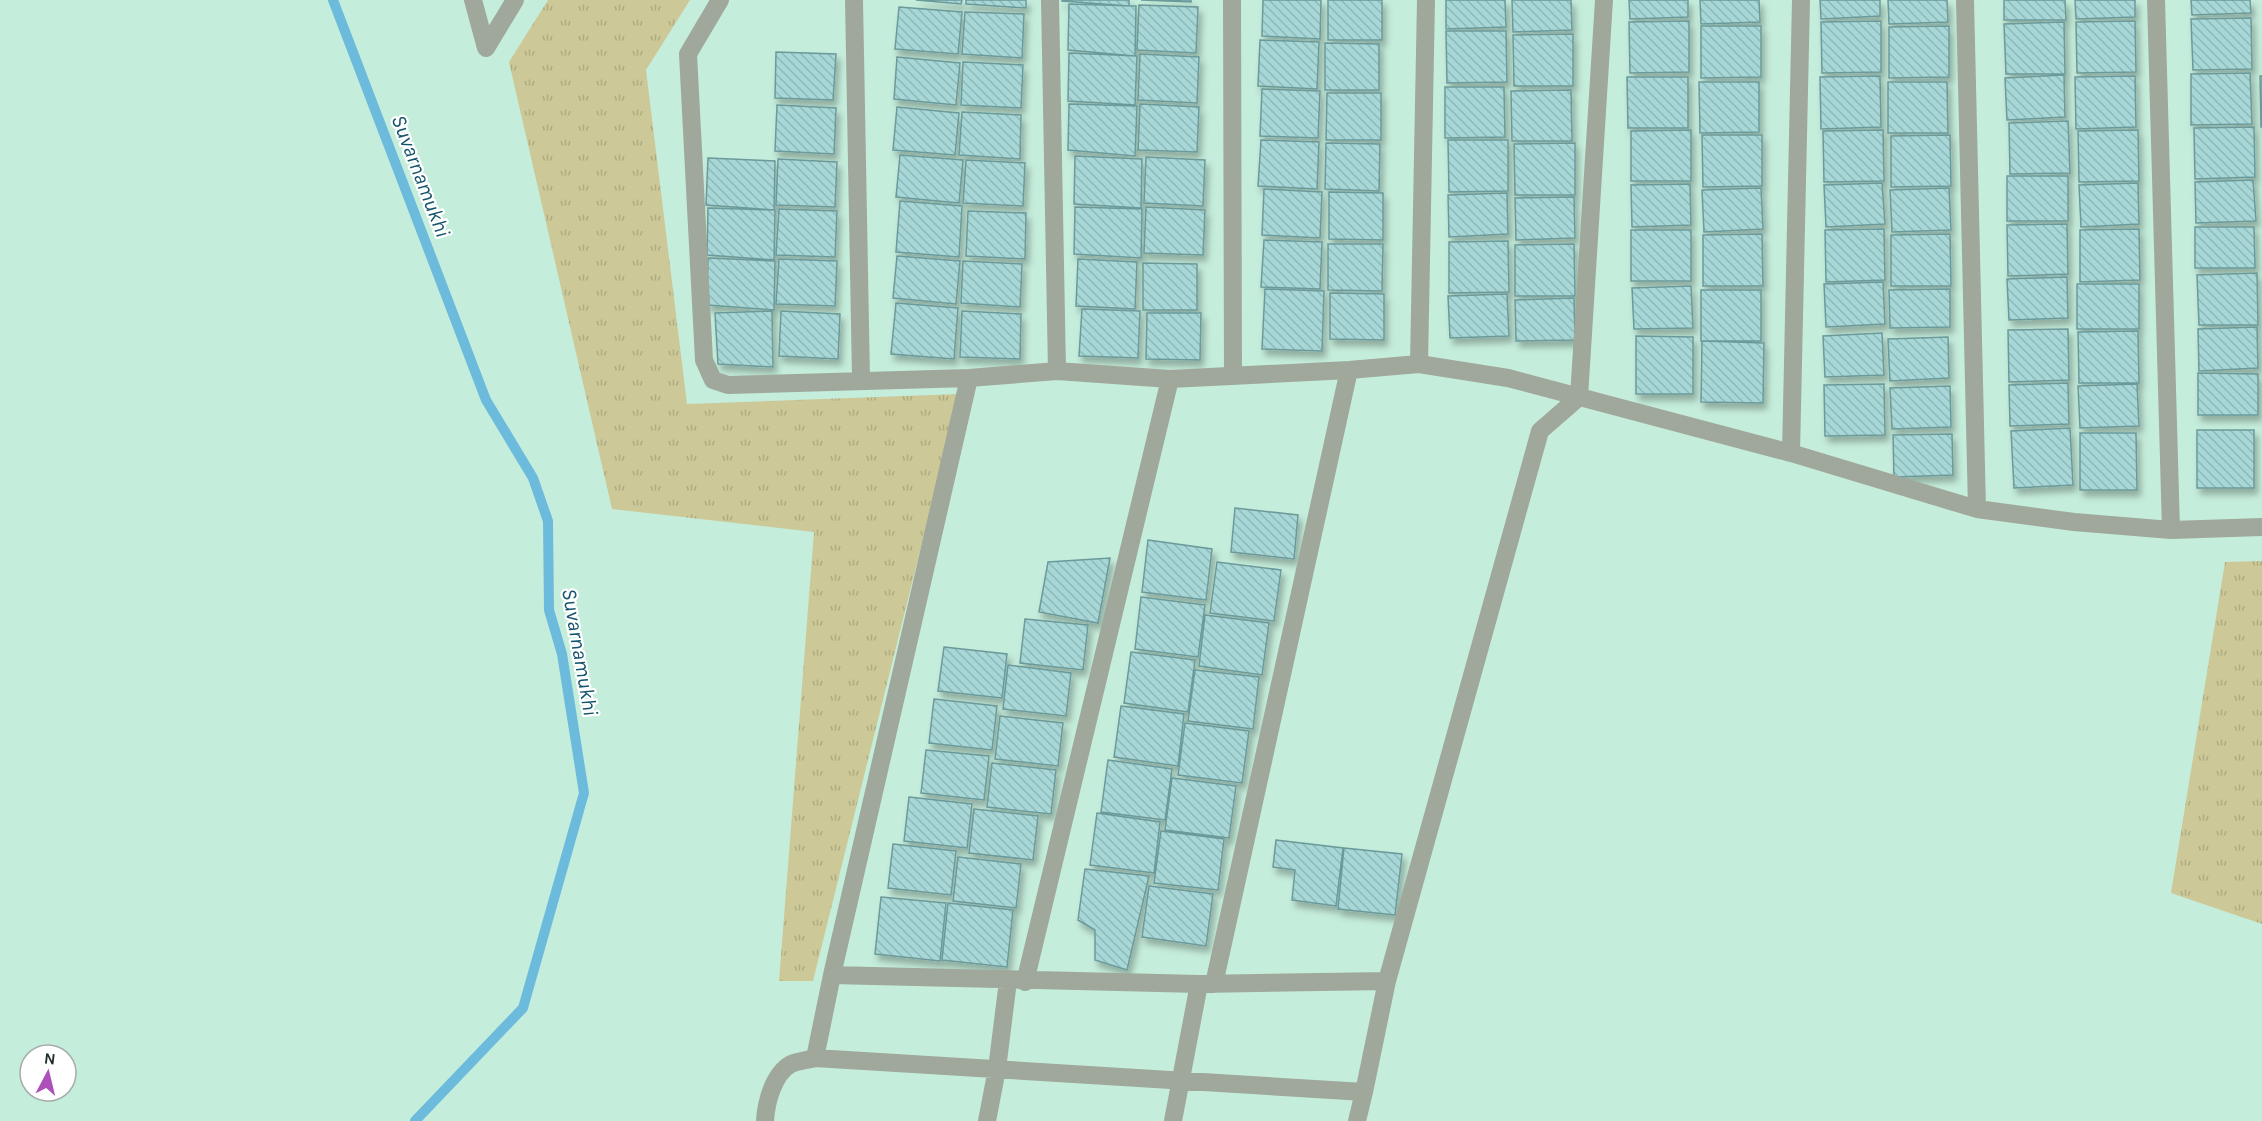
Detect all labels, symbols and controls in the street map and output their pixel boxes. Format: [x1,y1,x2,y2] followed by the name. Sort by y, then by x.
[387,111,455,241] water label: Suvarnamukhi
[557,586,603,718] water label: Suvarnamukhi
[18,1043,78,1103] north arrow
[43,1048,57,1069] text: N

